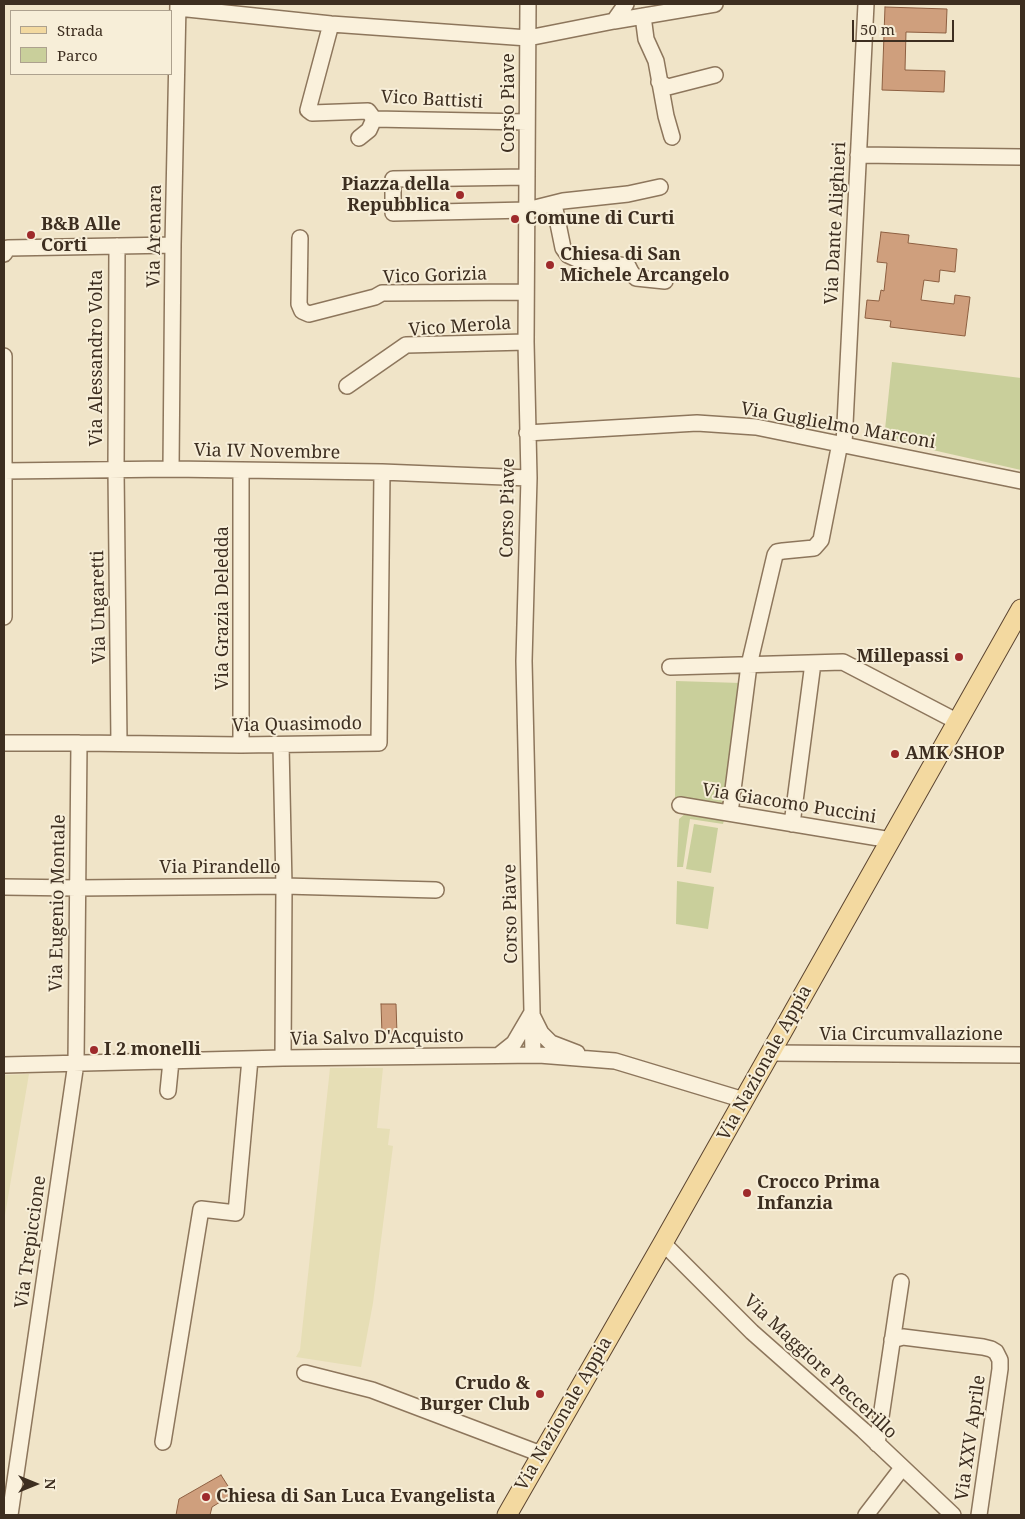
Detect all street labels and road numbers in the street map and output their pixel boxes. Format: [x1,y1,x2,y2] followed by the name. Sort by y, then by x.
[498,53,520,153] street label: Corso Piave
[380,87,484,113] street label: Vico Battisti
[821,141,851,305] street label: Via Dante Alighieri
[143,184,167,288] street label: Via Arenara
[382,263,488,289] street label: Vico Gorizia
[86,270,108,446] street label: Via Alessandro Volta
[408,313,512,341] street label: Vico Merola
[739,398,937,454] street label: Via Guglielmo Marconi
[194,440,340,464] street label: Via IV Novembre
[496,458,520,558] street label: Corso Piave
[212,526,234,690] street label: Via Grazia Deledda
[87,550,111,664] street label: Via Ungaretti
[232,713,362,737] street label: Via Quasimodo
[700,780,878,828] street label: Via Giacomo Puccini
[46,814,70,992] street label: Via Eugenio Montale
[159,857,281,879] street label: Via Pirandello
[499,864,523,964] street label: Corso Piave
[713,982,817,1144] street label: Via Nazionale Appia
[819,1024,1003,1046] street label: Via Circumvallazione
[290,1026,464,1050] street label: Via Salvo D'Acquisto
[11,1174,51,1310] street label: Via Trepiccione
[739,1290,901,1444] street label: Via Maggiore Peccerillo
[511,1333,617,1495] street label: Via Nazionale Appia
[952,1374,990,1502] street label: Via XXV Aprile

